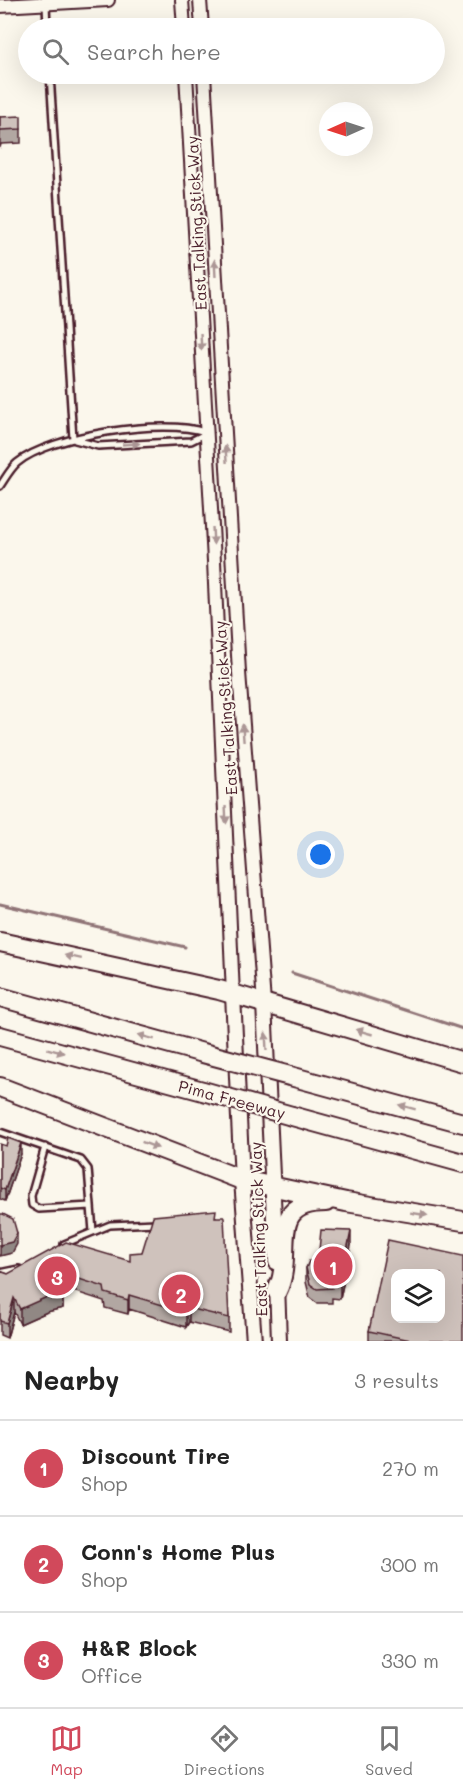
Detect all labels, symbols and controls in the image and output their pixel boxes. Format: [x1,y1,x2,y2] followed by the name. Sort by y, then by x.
[18,18,445,84] search box
[39,35,72,68] icon: search
[87,37,221,66] text: Search here
[319,102,373,156] north arrow
[181,135,211,311] street label: East Talking Stick Way
[210,259,220,278] one-way arrow
[196,332,206,351] one-way arrow
[121,440,140,449] one-way arrow
[221,445,230,464] one-way arrow
[208,527,218,546] one-way arrow
[208,620,242,796] street label: East Talking Stick Way
[238,723,248,742] one-way arrow
[222,805,231,824] one-way arrow
[306,840,335,869] your location
[64,951,82,961] one-way arrow
[355,1026,373,1036] one-way arrow
[261,1031,270,1050] one-way arrow
[137,1032,155,1041] one-way arrow
[47,1047,66,1057] one-way arrow
[176,1075,288,1123] street label: Pima Freeway
[397,1102,416,1112] one-way arrow
[142,1140,160,1150] one-way arrow
[244,1141,272,1317] street label: East Talking Stick Way
[410,1210,429,1219] one-way arrow
[314,1244,352,1288] pin: 1
[38,1254,76,1298] pin: 3
[391,1269,445,1323] map controls
[391,1269,445,1323] button: layers
[162,1272,201,1316] pin: 2
[24,1363,119,1397] text: Nearby
[354,1367,439,1393] text: 3 results
[81,1441,230,1470] text: Discount Tire
[39,1455,48,1481] text: 1
[382,1455,439,1481] text: 270 m
[81,1470,128,1496] text: Shop
[81,1537,275,1566] text: Conn's Home Plus
[38,1551,49,1577] text: 2
[380,1551,439,1577] text: 300 m
[81,1566,128,1592] text: Shop
[81,1633,197,1662] text: H&R Block
[38,1647,50,1673] text: 3
[381,1647,439,1673] text: 330 m
[81,1662,143,1688] text: Office
[50,1722,83,1779] tab: Map
[184,1722,265,1779] tab: Directions
[365,1722,413,1779] tab: Saved

